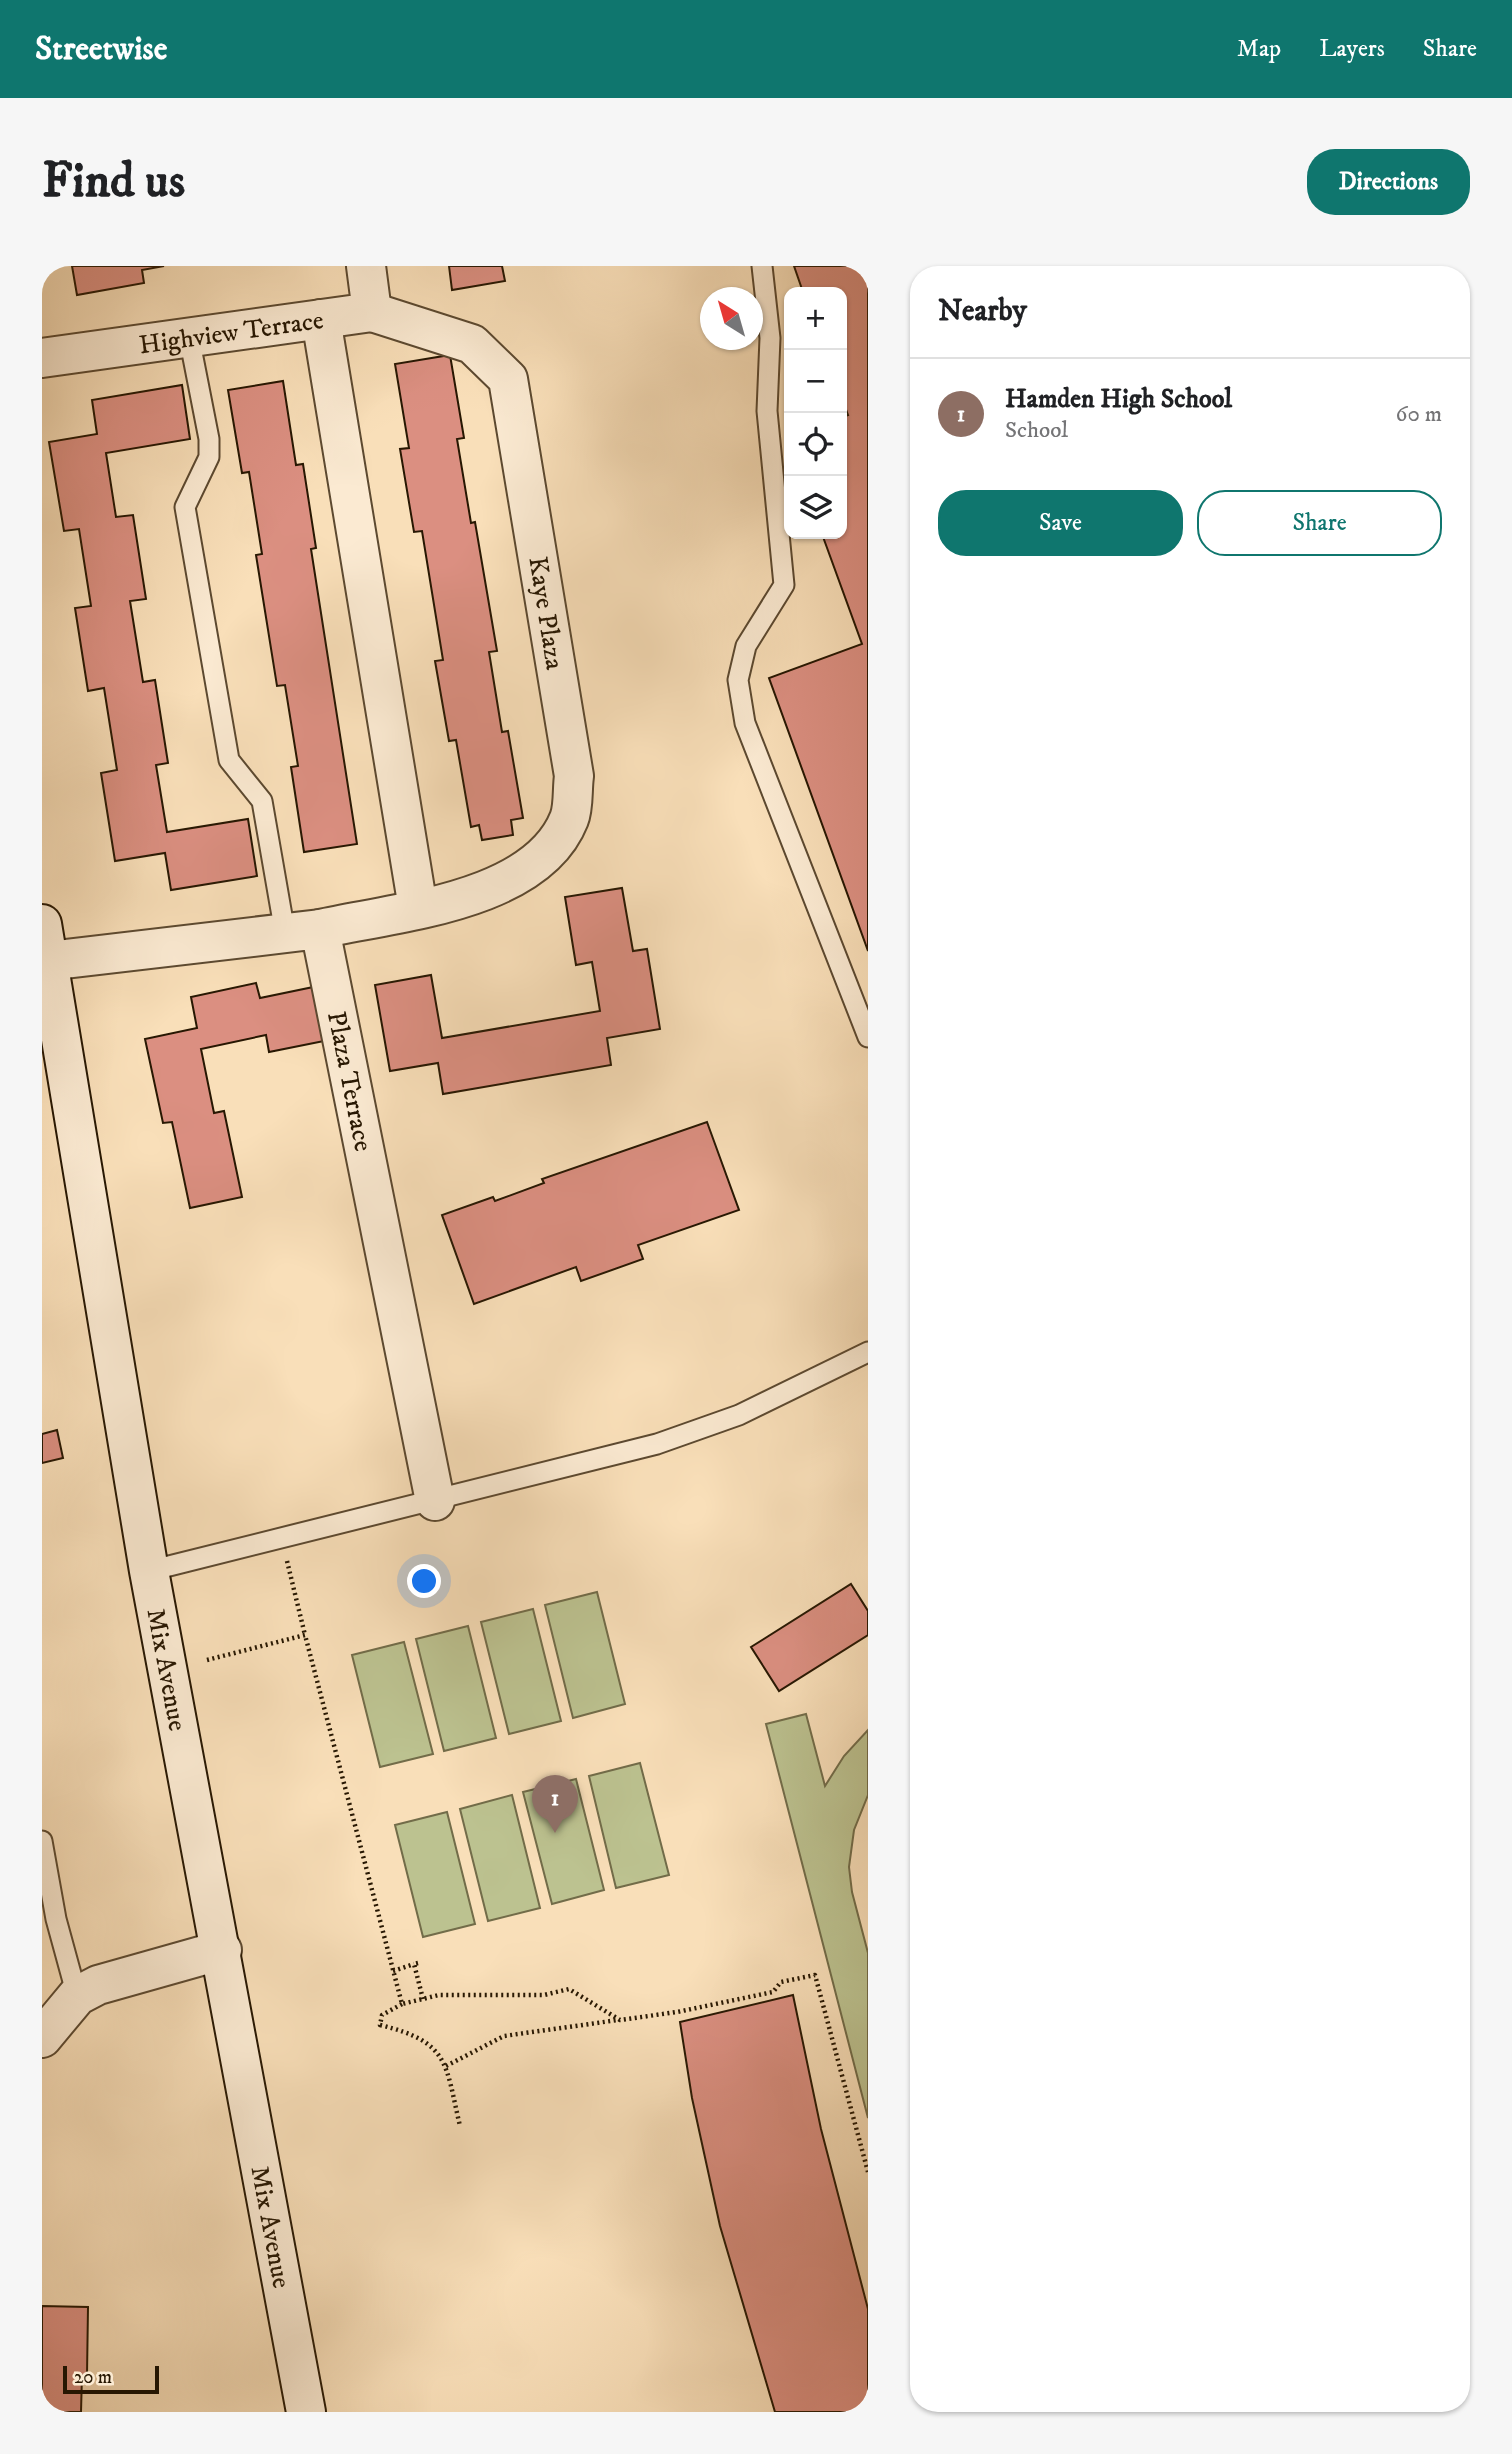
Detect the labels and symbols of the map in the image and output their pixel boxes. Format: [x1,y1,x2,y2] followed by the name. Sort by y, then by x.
[700,287,763,350] north arrow
[137,304,326,362] street label: Highview Terrace
[520,554,571,672] street label: Kaye Plaza
[319,1009,379,1154] street label: Plaza Terrace
[407,1564,441,1598] your location
[138,1606,193,1734] street label: Mix Avenue
[532,1775,578,1833] pin: 1
[242,2163,298,2291] street label: Mix Avenue
[63,2363,159,2395] scale bar

